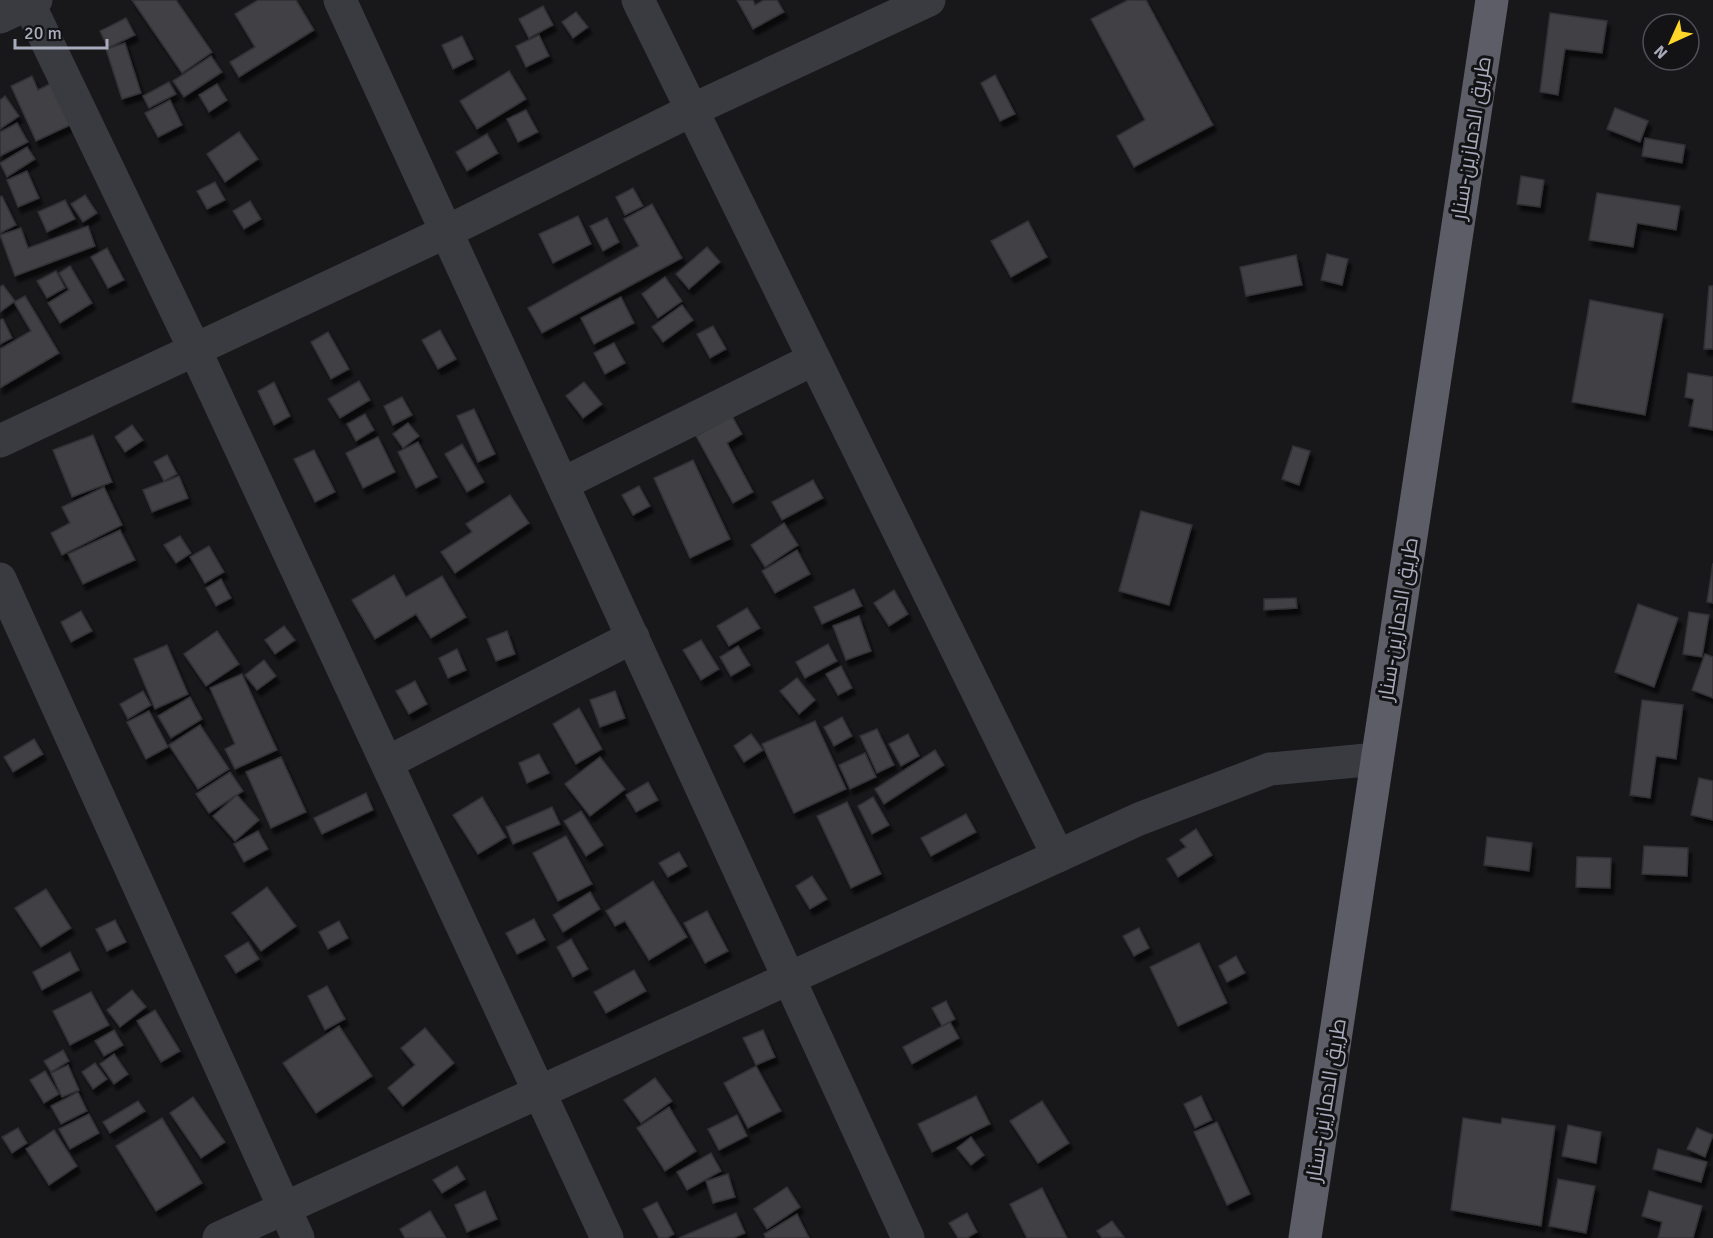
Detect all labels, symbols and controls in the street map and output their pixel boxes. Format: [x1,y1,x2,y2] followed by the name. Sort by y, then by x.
[15,12,106,50] scale bar
[1641,12,1701,72] north arrow
[24,22,62,44] text: 20 m
[1650,41,1672,63] text: N
[1445,54,1497,223] street label: طريق الدمازين-سنار
[1372,535,1424,704] street label: طريق الدمازين-سنار
[1300,1016,1352,1185] street label: طريق الدمازين-سنار

